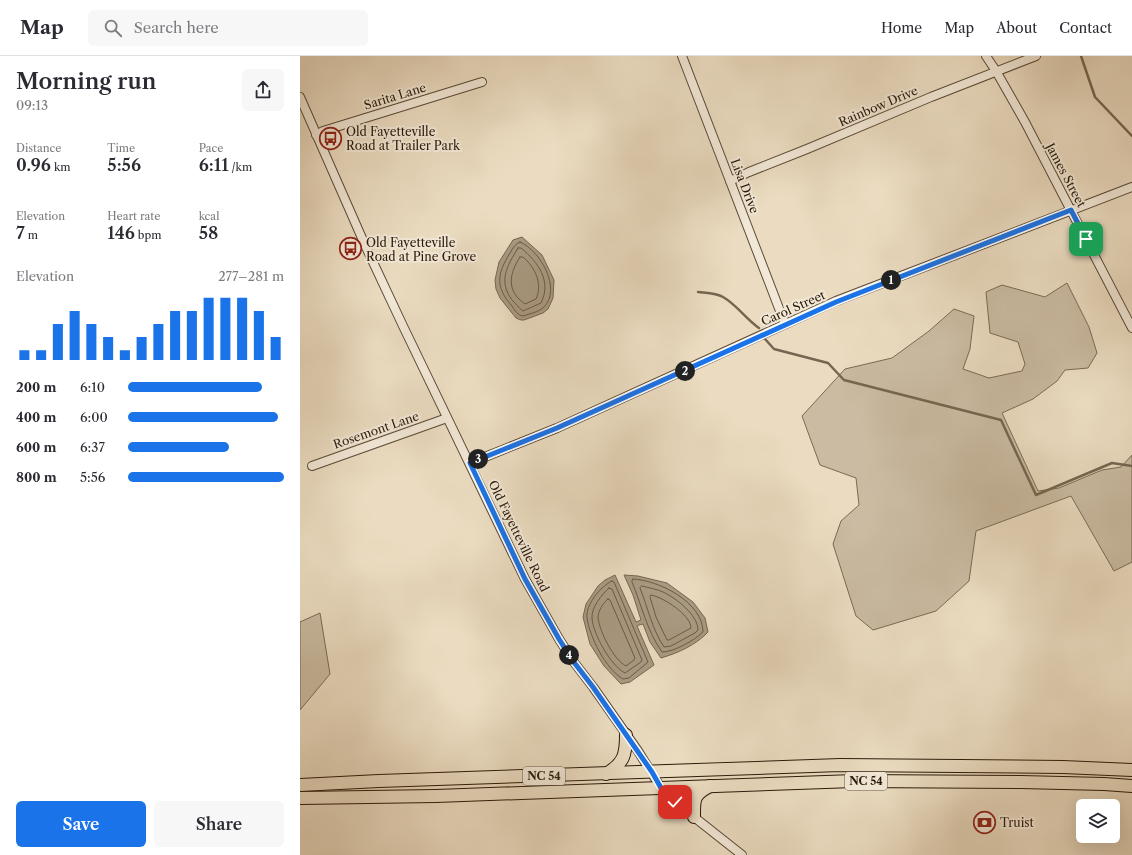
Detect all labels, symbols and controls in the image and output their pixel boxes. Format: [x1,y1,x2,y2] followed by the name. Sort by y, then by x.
[88,10,368,46] search box
[20,16,64,39] text: Map
[102,17,124,39] icon: search
[134,18,219,37] text: Search here
[881,19,922,37] text: Home
[944,19,974,37] text: Map
[996,19,1037,37] text: About
[1059,19,1112,37] text: Contact
[16,68,156,95] text: Morning run
[242,69,284,111] button: share
[362,79,428,113] street label: Sarita Lane
[836,82,920,129] street label: Rainbow Drive
[16,97,48,113] text: 09:13
[346,124,461,153] place label: Old Fayetteville Road at Trailer Park
[318,125,344,151] bus stop icon: Old Fayetteville Road at Trailer Park
[1042,138,1090,210] street label: James Street
[16,141,62,155] text: Distance
[107,141,135,155] text: Time
[199,141,224,155] text: Pace
[16,155,51,175] text: 0.96
[107,155,141,175] text: 5:56
[199,155,229,175] text: 6:11
[728,157,762,216] street label: Lisa Drive
[51,160,70,174] text: km
[229,160,252,174] text: /km
[16,209,65,223] text: Elevation
[107,209,160,223] text: Heart rate
[199,209,219,223] text: kcal
[1069,222,1103,256] pin
[16,223,25,243] text: 7
[107,223,135,243] text: 146
[199,223,218,243] text: 58
[25,228,38,242] text: m
[135,228,161,242] text: bpm
[1075,228,1097,250] icon: arrive
[366,235,476,264] place label: Old Fayetteville Road at Pine Grove
[337,236,363,262] bus stop icon: Old Fayetteville Road at Pine Grove
[16,268,74,284] text: Elevation
[218,268,284,284] text: 277–281 m
[881,270,901,290] pin: 1
[889,273,893,287] text: 1
[759,287,828,329] street label: Carol Street
[675,361,695,381] pin: 2
[682,364,688,378] text: 2
[16,379,56,395] text: 200 m
[80,379,105,395] text: 6:10
[331,408,421,452] street label: Rosemont Lane
[16,409,56,425] text: 400 m
[80,409,108,425] text: 6:00
[16,439,57,455] text: 600 m
[80,439,105,455] text: 6:37
[468,449,488,469] pin: 3
[475,452,481,466] text: 3
[16,469,57,485] text: 800 m
[80,469,105,485] text: 5:56
[485,478,553,595] street label: Old Fayetteville Road
[559,645,579,665] pin: 4
[566,648,572,662] text: 4
[523,767,565,785] road number: NC 54
[845,772,887,790] road number: NC 54
[658,785,692,819] pin
[664,791,686,813] icon: check
[1076,799,1120,843] map controls
[1076,799,1120,843] button: layers
[16,801,146,847] button: Save
[154,801,284,847] button: Share
[972,809,998,835] bank icon: Truist
[1000,815,1035,830] place label: Truist

